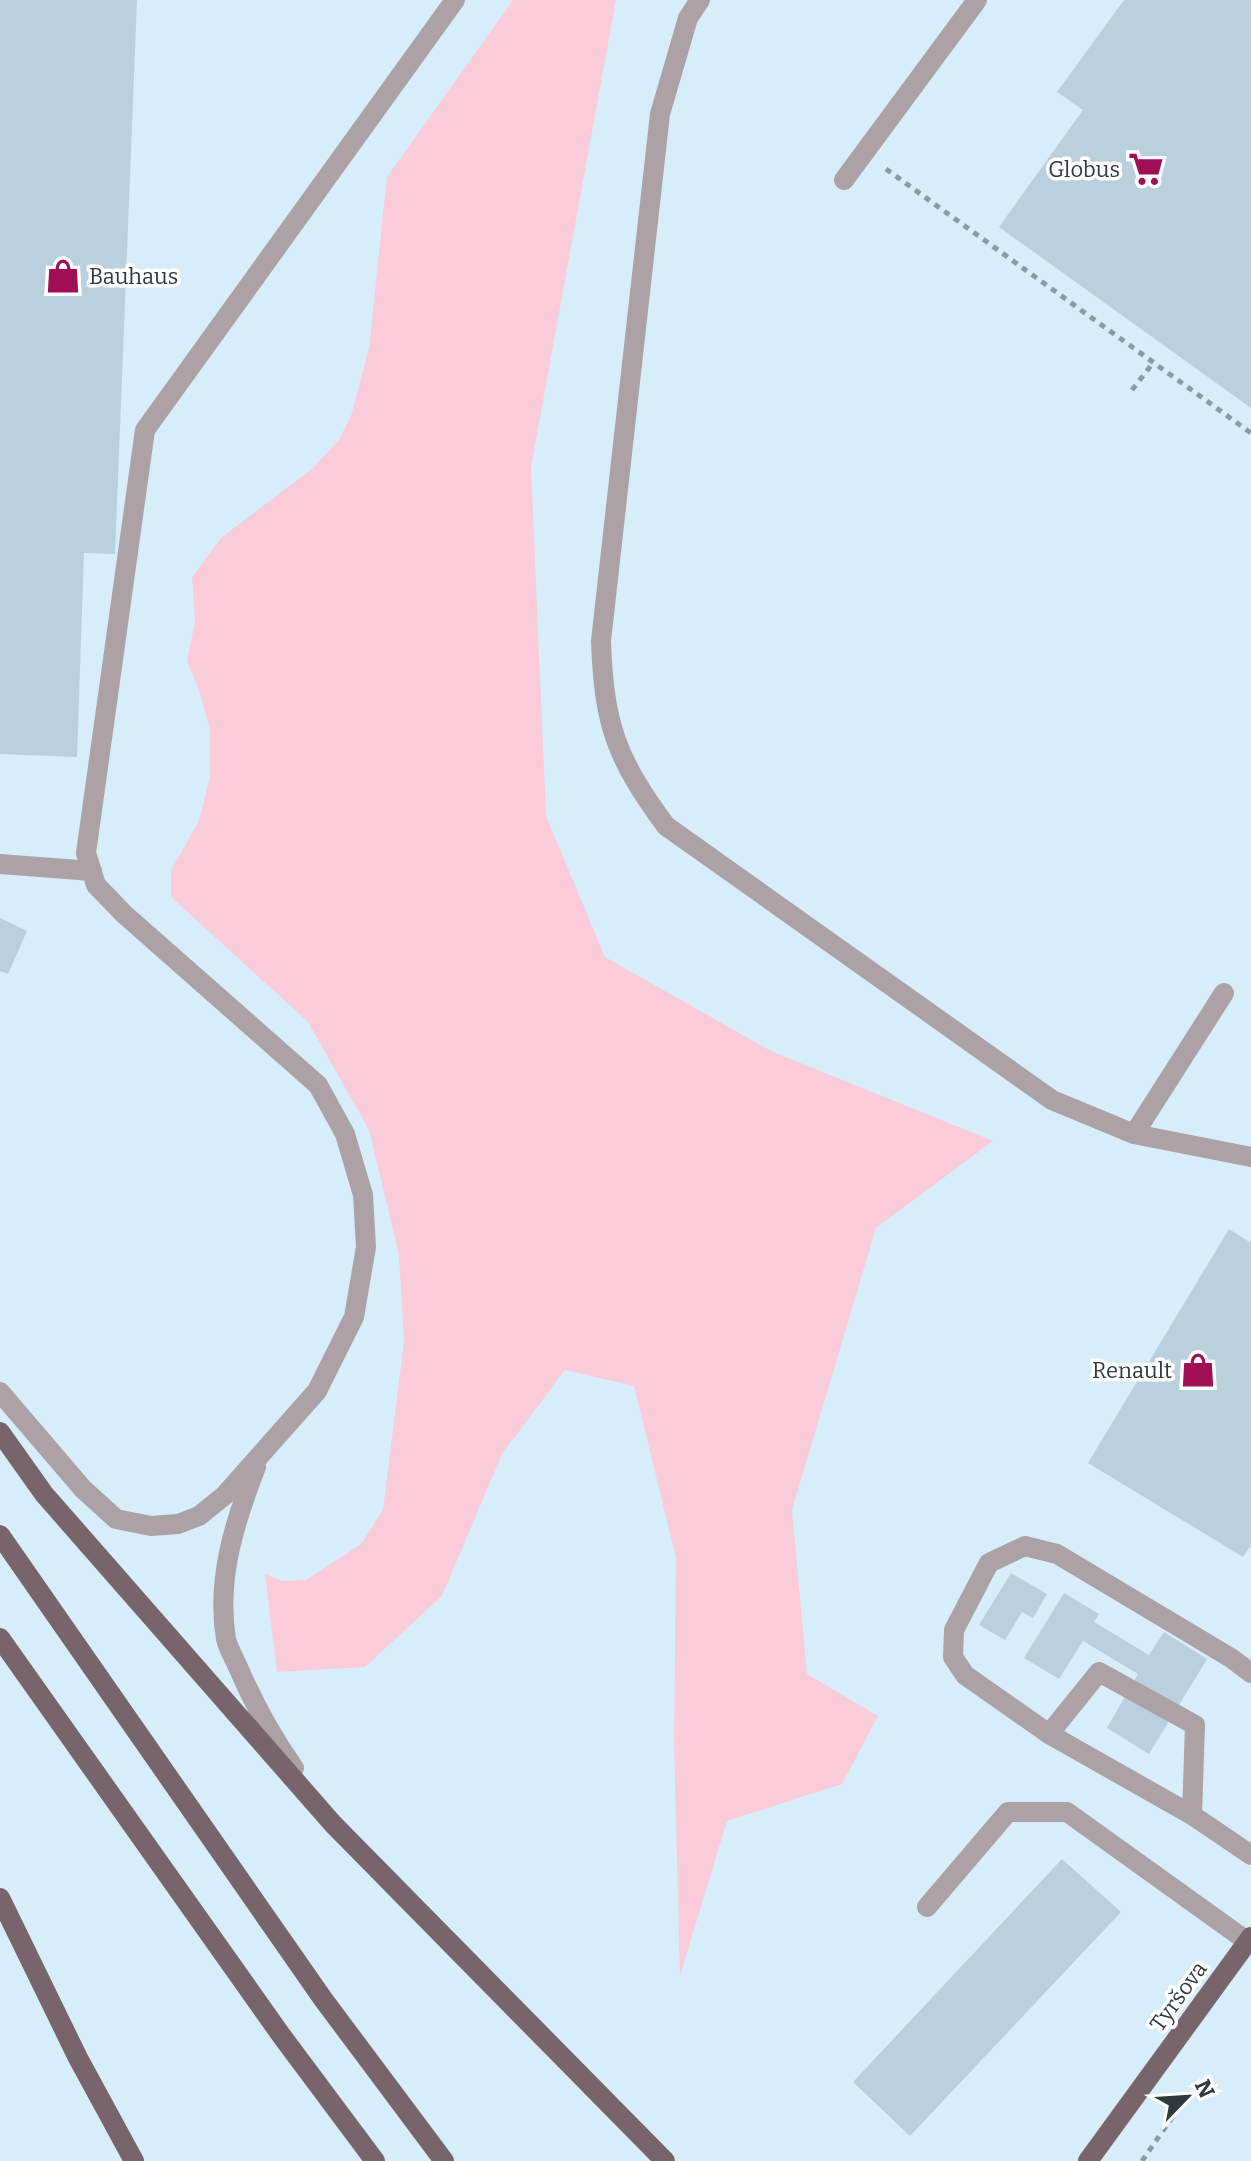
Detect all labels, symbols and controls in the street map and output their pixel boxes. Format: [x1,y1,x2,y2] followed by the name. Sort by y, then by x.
[1127,150,1165,188] supermarket icon: Globus
[1048,156,1120,183] place label: Globus
[44,257,82,295] shop icon: Bauhaus
[89,263,178,290] place label: Bauhaus
[1179,1351,1217,1389] shop icon: Renault
[1092,1357,1172,1384] place label: Renault
[1144,1956,1213,2037] street label: Tyršova
[1147,2057,1227,2137] north arrow
[1189,2075,1221,2102] text: N

